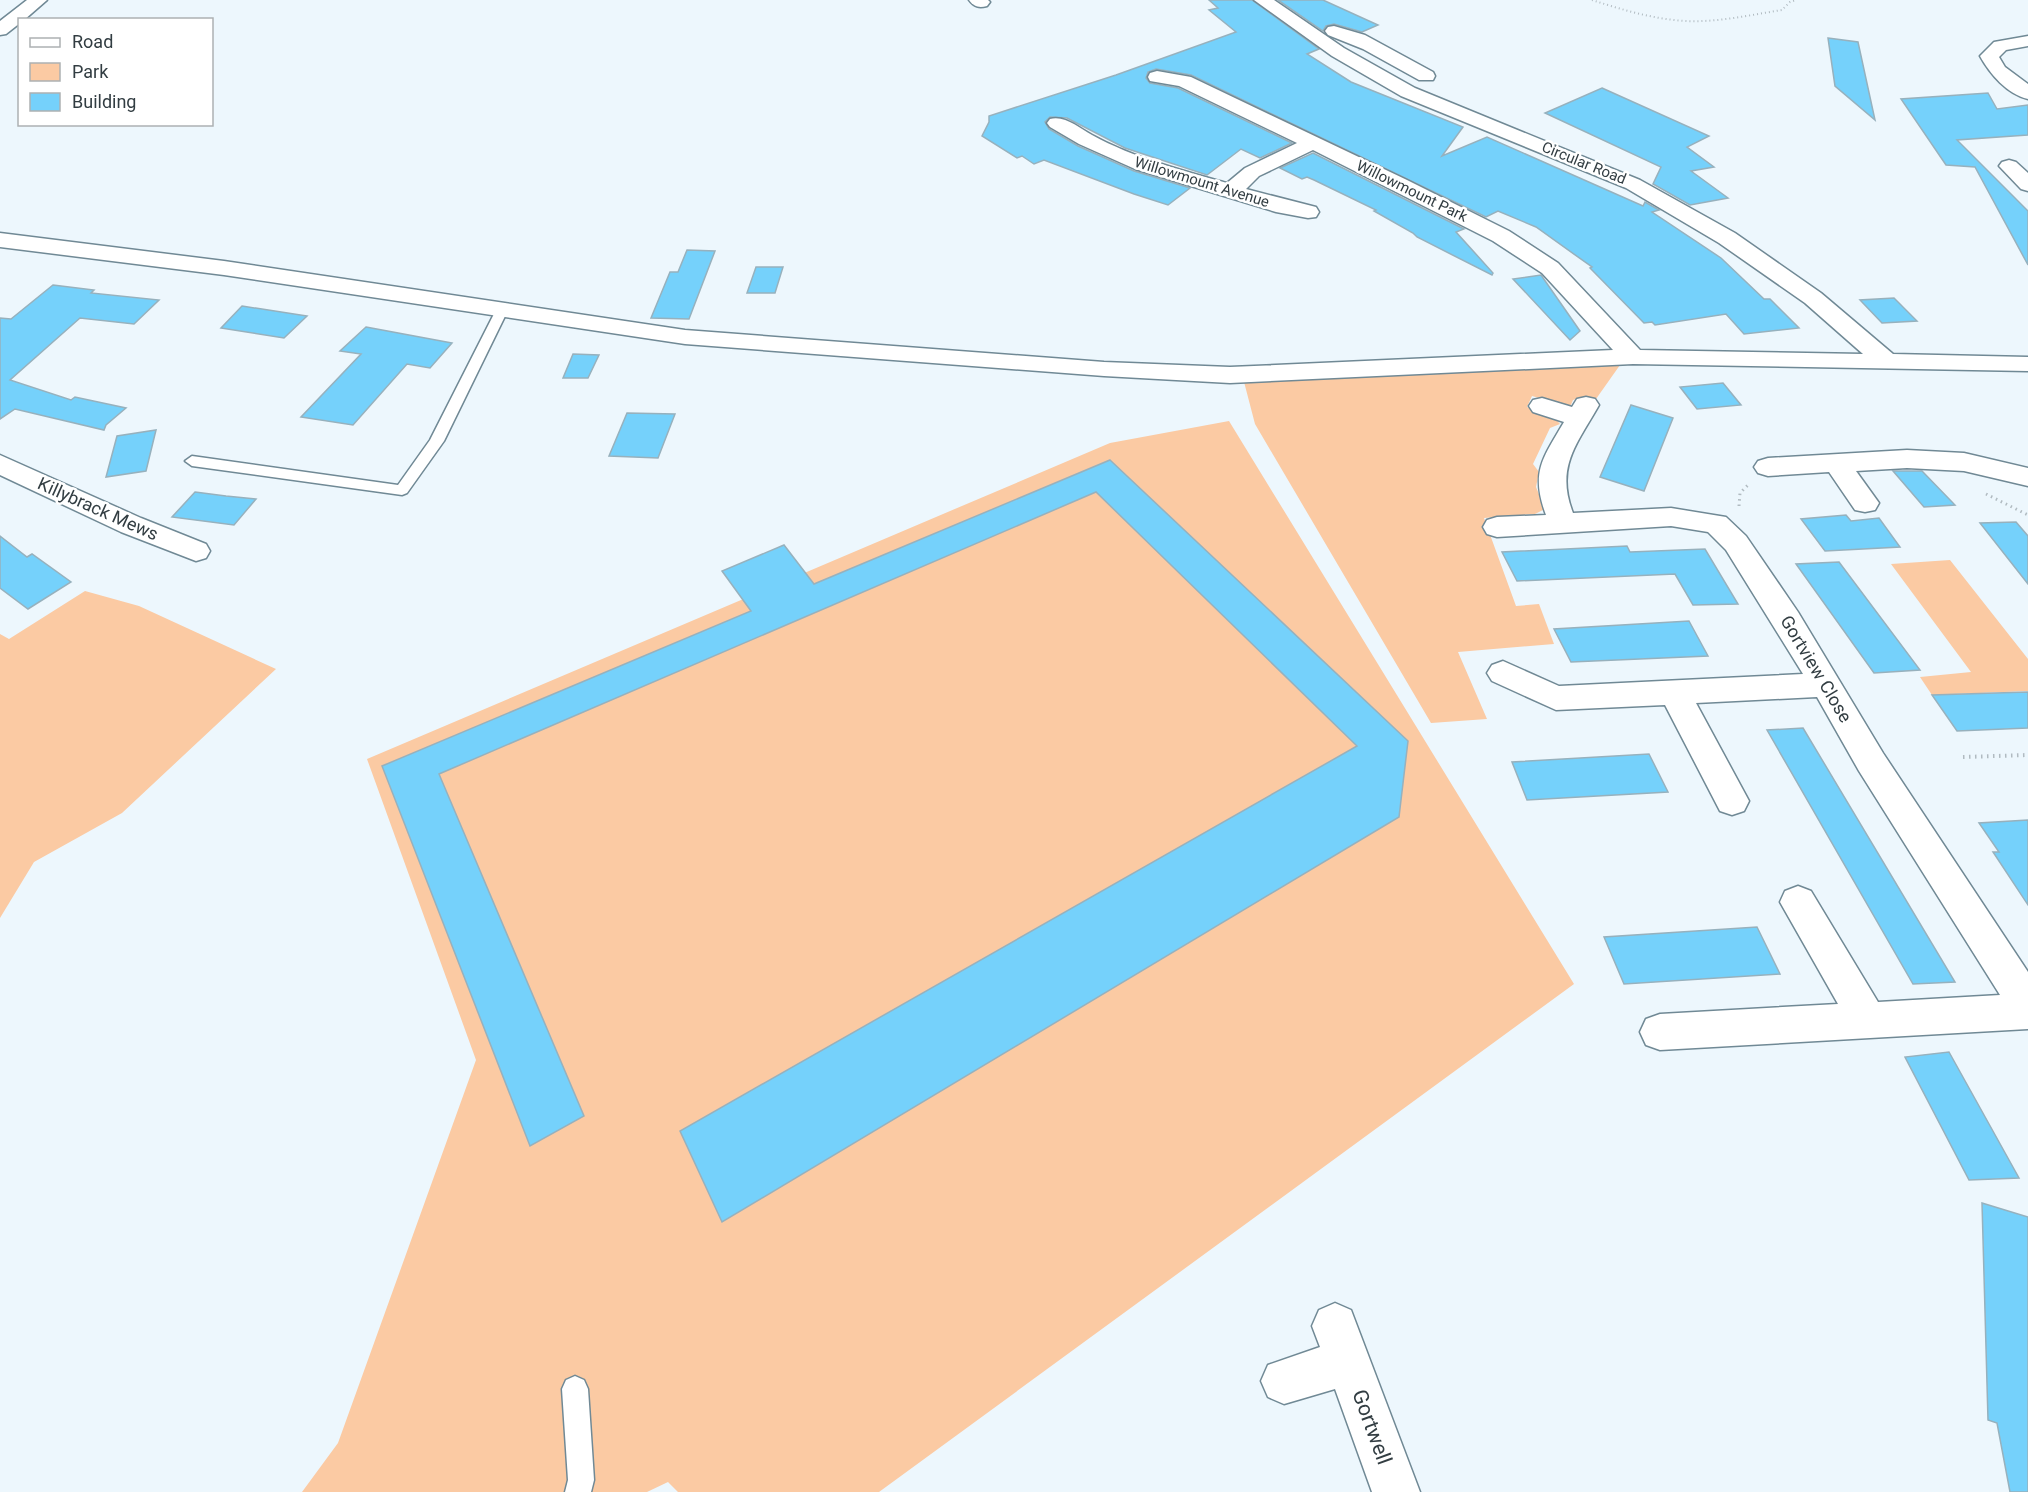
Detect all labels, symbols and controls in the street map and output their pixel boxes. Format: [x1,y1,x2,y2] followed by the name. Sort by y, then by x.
[18,18,213,126] legend
[72,31,113,52] text: Road
[72,61,109,82] text: Park
[72,91,136,112] text: Building
[1539,138,1629,188] street label: Circular Road
[1132,153,1272,211] street label: Willowmount Avenue
[1354,156,1471,226] street label: Willowmount Park
[35,473,162,545] street label: Killybrack Mews
[1776,612,1857,726] street label: Gortview Close
[1347,1386,1397,1468] street label: Gortwell

